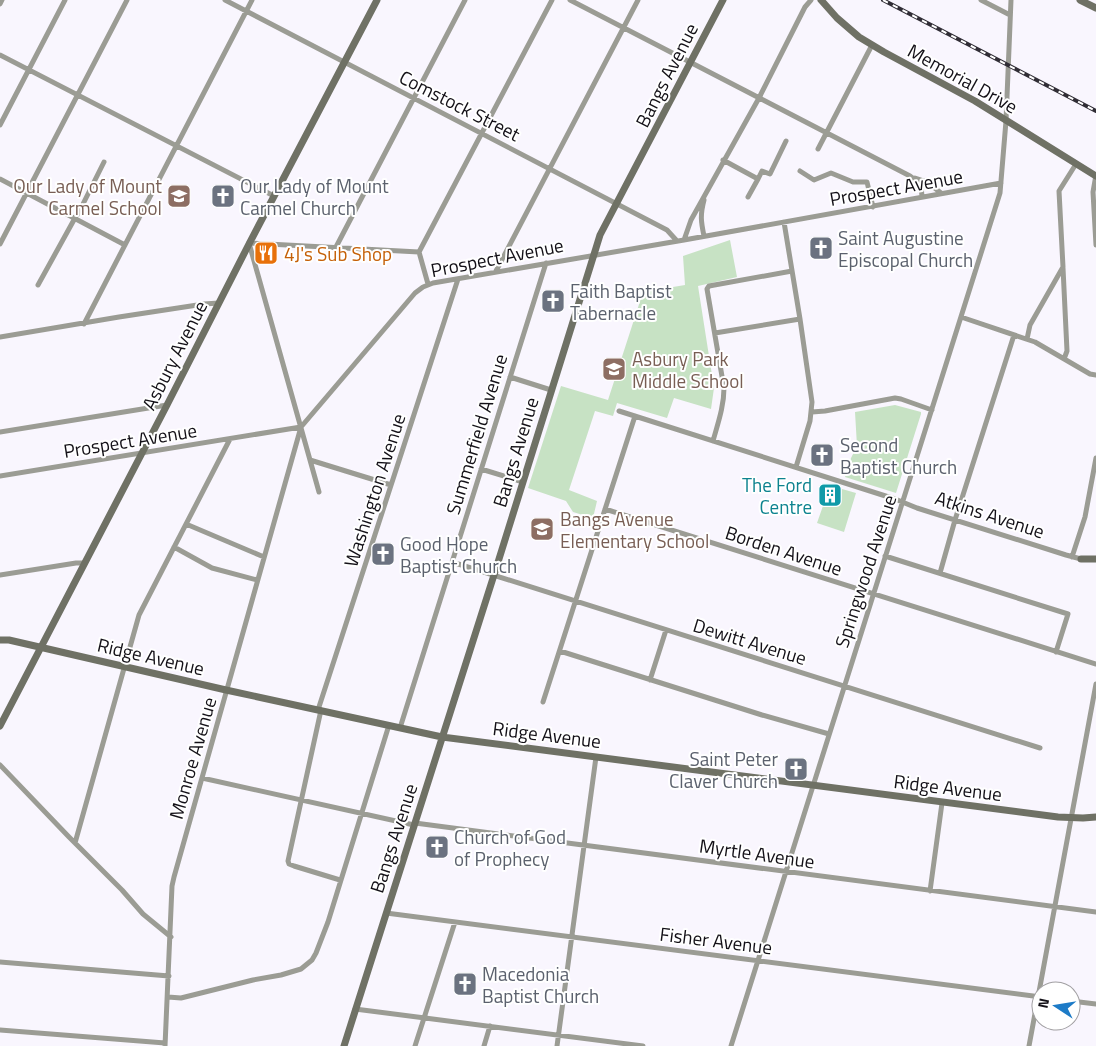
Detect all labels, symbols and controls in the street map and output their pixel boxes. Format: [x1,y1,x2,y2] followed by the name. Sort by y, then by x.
[627,18,705,132] street label: Bangs Avenue
[903,36,1023,120] street label: Memorial Drive
[395,62,526,148] street label: Comstock Street
[827,161,965,213] street label: Prospect Avenue
[13,171,162,222] place label: Our Lady of Mount Carmel School
[240,171,389,222] place label: Our Lady of Mount Carmel Church
[166,183,192,209] school or university icon: Our Lady of Mount Carmel School
[210,183,236,209] church icon: Our Lady of Mount Carmel Church
[838,223,973,274] place label: Saint Augustine Episcopal Church
[428,230,566,284] street label: Prospect Avenue
[808,235,834,261] church icon: Saint Augustine Episcopal Church
[284,239,392,268] place label: 4J's Sub Shop
[253,240,279,266] restaurant icon: 4J's Sub Shop
[570,276,672,327] place label: Faith Baptist Tabernacle
[540,288,566,314] church icon: Faith Baptist Tabernacle
[134,295,214,415] street label: Asbury Avenue
[632,344,744,395] place label: Asbury Park Middle School
[438,350,514,518] street label: Summerfield Avenue
[601,356,627,382] school or university icon: Asbury Park Middle School
[485,393,545,511] street label: Bangs Avenue
[336,410,412,570] street label: Washington Avenue
[61,415,199,465] street label: Prospect Avenue
[840,430,957,481] place label: Second Baptist Church
[809,442,835,468] church icon: Second Baptist Church
[742,470,812,521] place label: The Ford Centre
[817,482,843,508] building icon: The Ford Centre
[931,483,1049,545] street label: Atkins Avenue
[827,491,903,651] street label: Springwood Avenue
[560,504,709,555] place label: Bangs Avenue Elementary School
[529,516,555,542] school or university icon: Bangs Avenue Elementary School
[722,517,846,583] street label: Borden Avenue
[400,529,517,580] place label: Good Hope Baptist Church
[370,541,396,567] church icon: Good Hope Baptist Church
[690,610,810,672] street label: Dewitt Avenue
[95,630,207,682] street label: Ridge Avenue
[161,694,223,822] street label: Monroe Avenue
[491,713,603,755] street label: Ridge Avenue
[669,744,778,795] place label: Saint Peter Claver Church
[783,756,809,782] church icon: Saint Peter Claver Church
[892,766,1004,808] street label: Ridge Avenue
[362,779,424,897] street label: Bangs Avenue
[454,822,566,873] place label: Church of God of Prophecy
[698,831,816,875] street label: Myrtle Avenue
[424,834,450,860] church icon: Church of God of Prophecy
[658,919,774,961] street label: Fisher Avenue
[482,959,599,1010] place label: Macedonia Baptist Church
[452,971,478,997] church icon: Macedonia Baptist Church
[1031,981,1081,1031] north arrow
[1032,996,1054,1010] text: N

